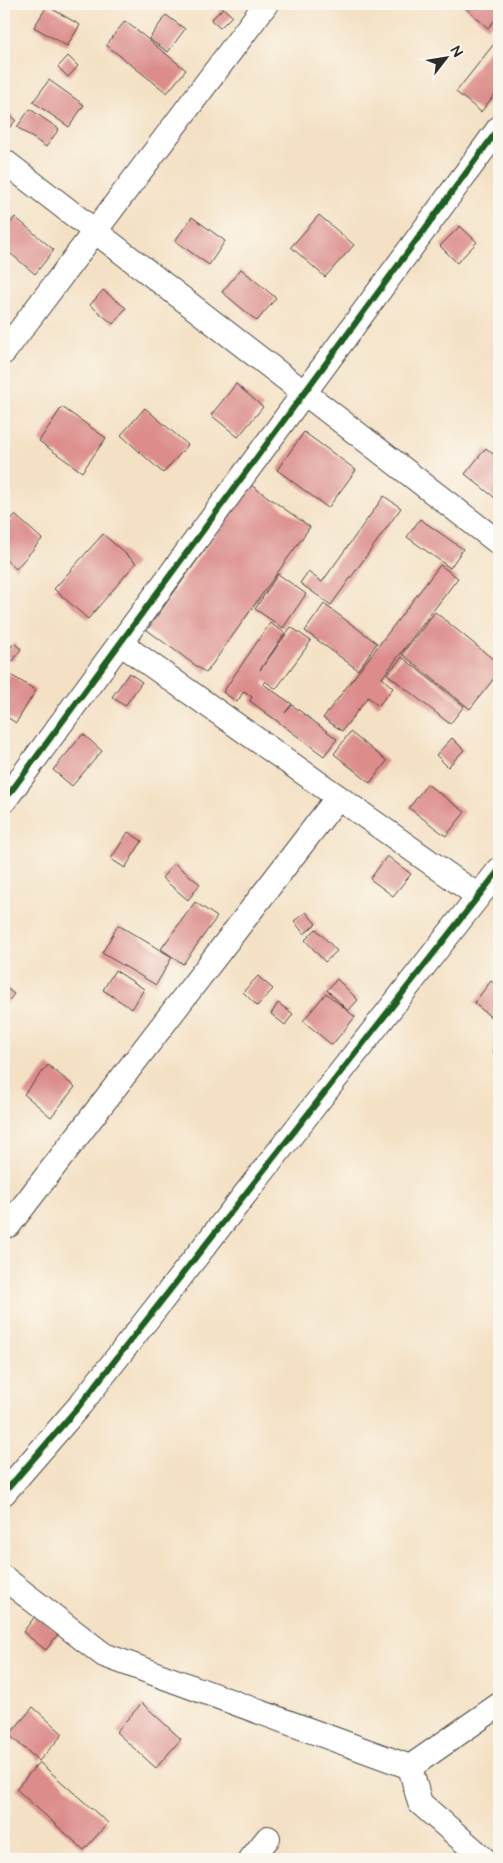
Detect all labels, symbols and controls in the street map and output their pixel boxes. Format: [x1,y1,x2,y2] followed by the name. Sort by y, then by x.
[420,32,470,82] north arrow
[445,43,467,61] text: N

